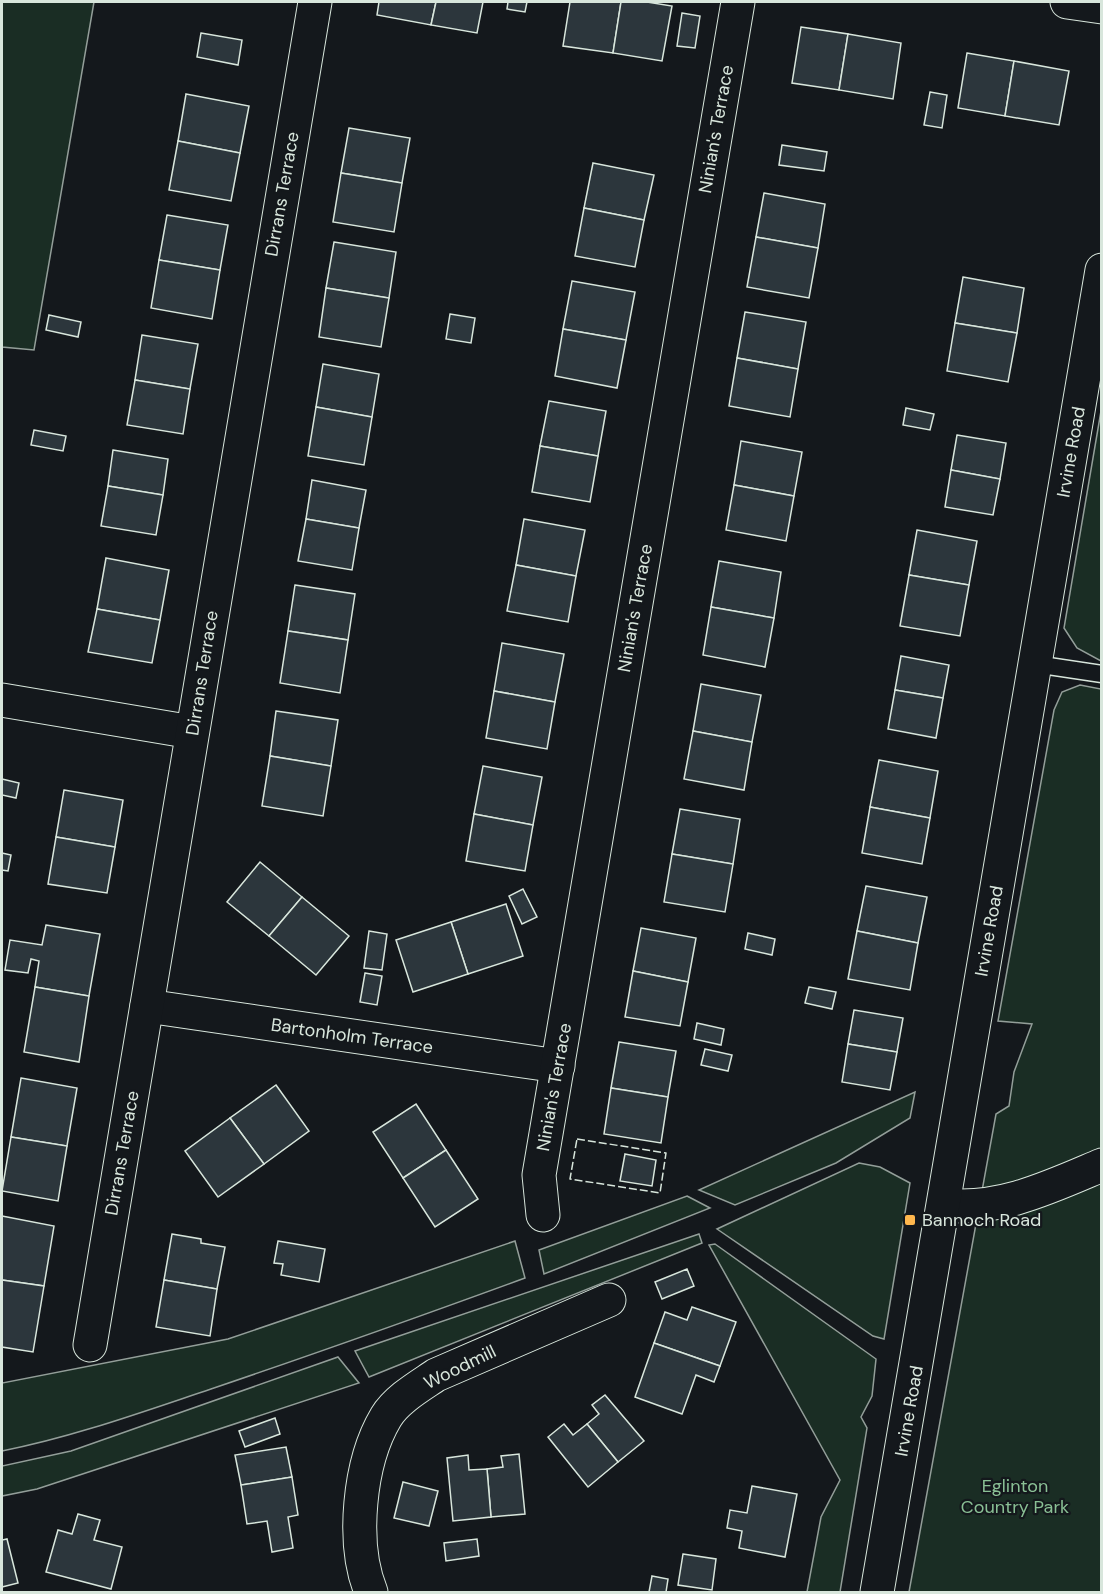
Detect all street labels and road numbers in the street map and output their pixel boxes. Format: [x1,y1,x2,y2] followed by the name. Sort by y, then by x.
[693,63,739,195] street label: Ninian's Terrace
[259,130,305,258] street label: Dirrans Terrace
[1051,405,1091,499] street label: Irvine Road
[612,542,658,674] street label: Ninian's Terrace
[180,609,224,737] street label: Dirrans Terrace
[969,884,1009,978] street label: Irvine Road
[269,1013,435,1059] street label: Bartonholm Terrace
[531,1021,577,1153] street label: Ninian's Terrace
[99,1089,145,1217] street label: Dirrans Terrace
[420,1339,500,1395] street label: Woodmill
[889,1364,929,1458] street label: Irvine Road

